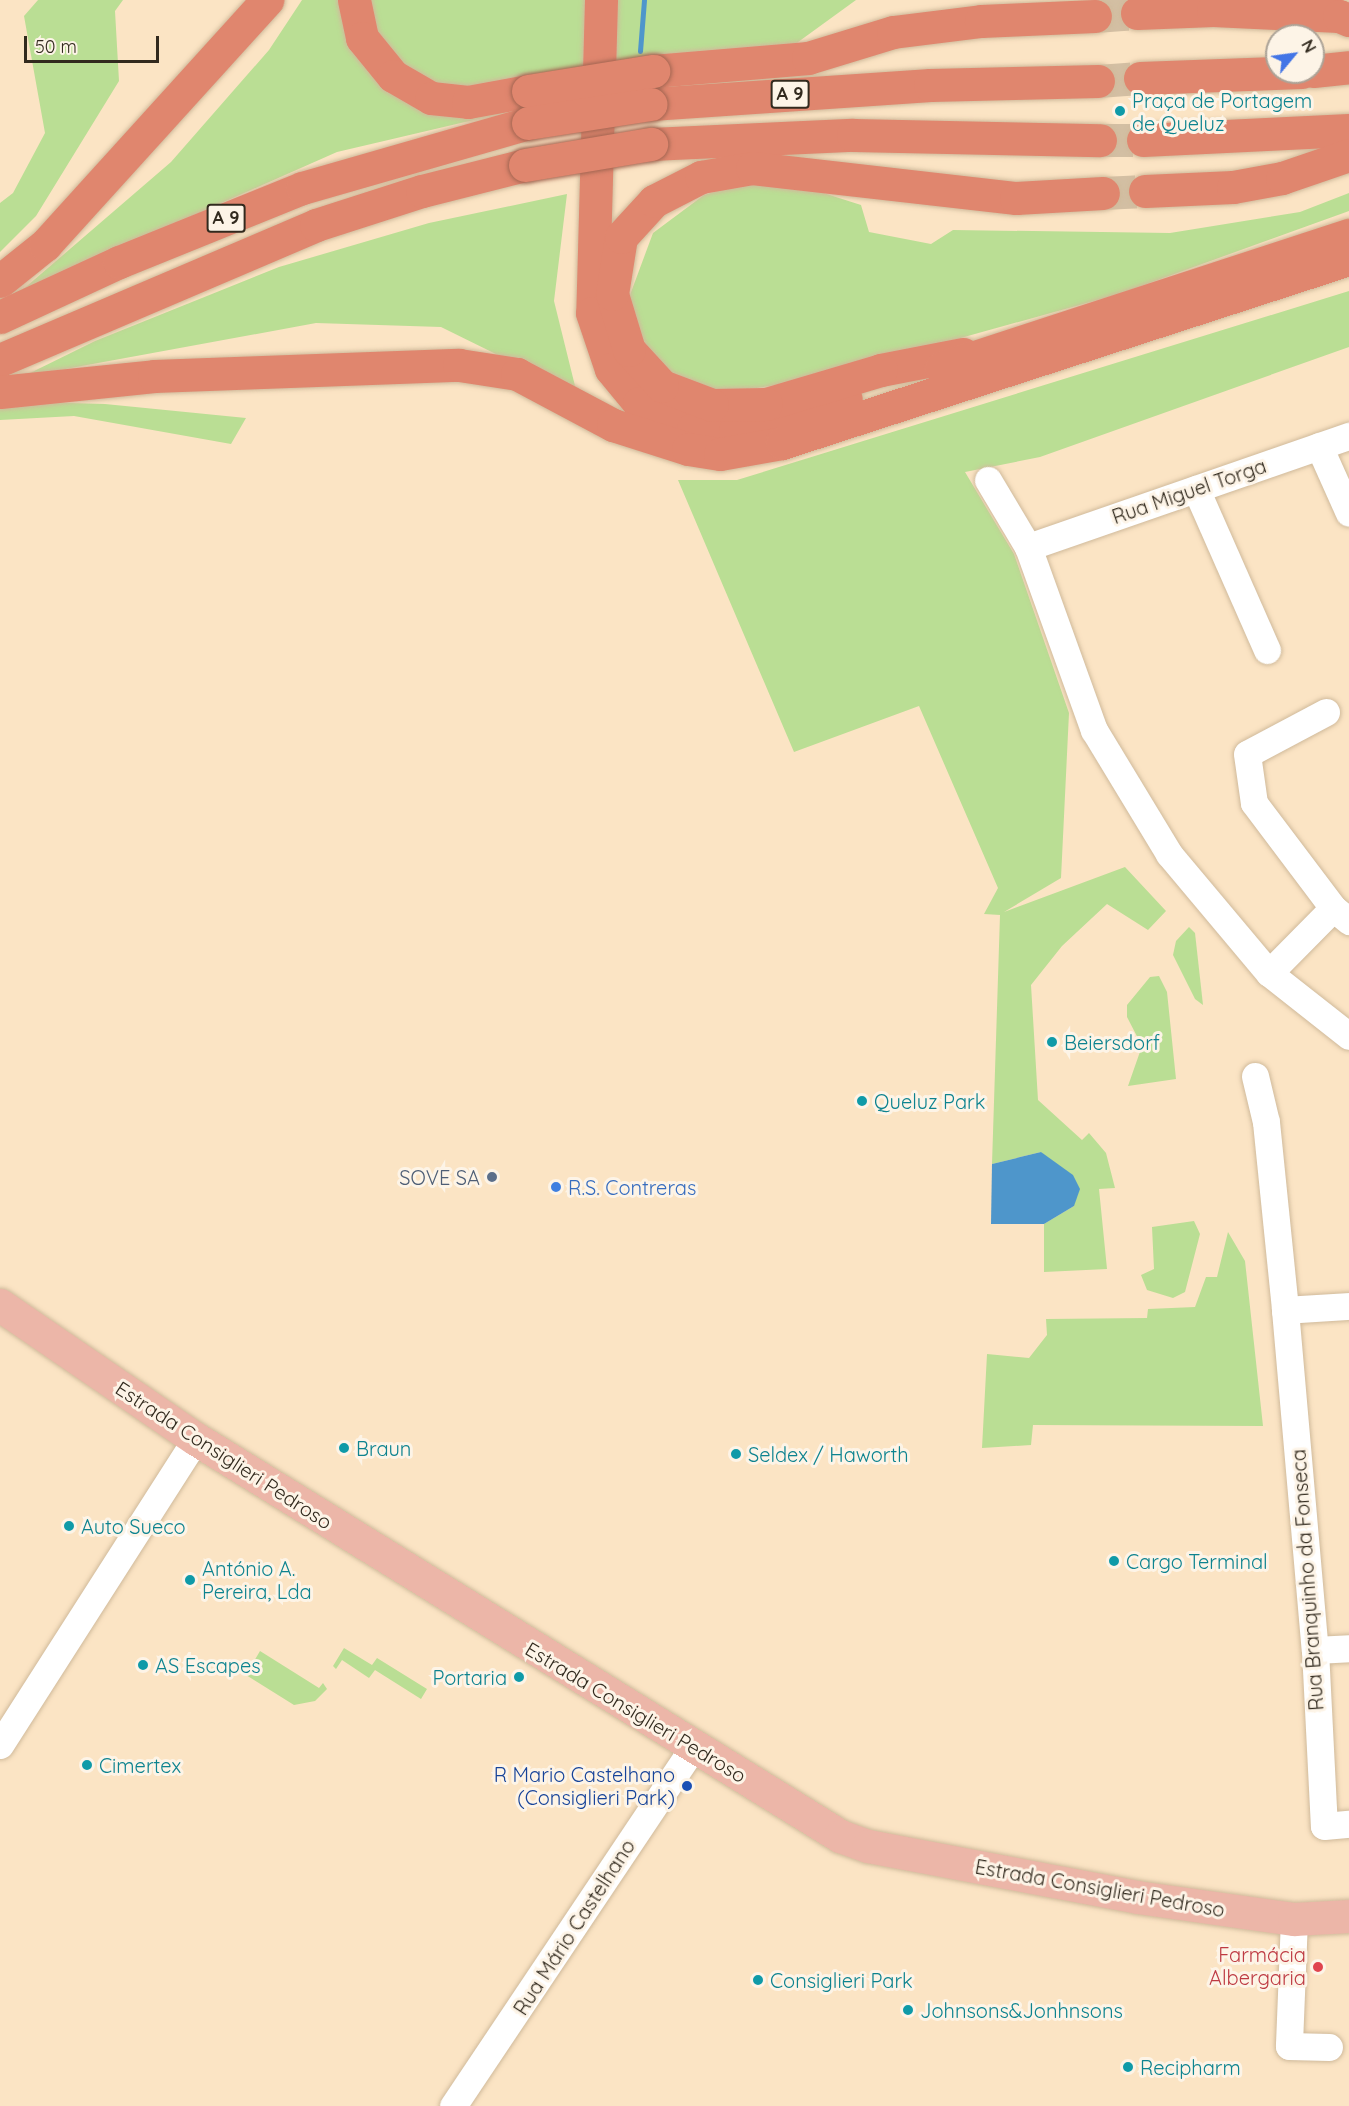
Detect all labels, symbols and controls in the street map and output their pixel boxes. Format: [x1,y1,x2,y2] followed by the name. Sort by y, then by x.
[27,24,162,62] scale bar
[1265,24,1325,84] north arrow
[35,35,77,58] text: 50 m
[1297,36,1321,56] text: N
[770,79,810,109] road number: A 9
[1132,88,1312,135] place label: Praça de Portagem de Queluz
[1113,104,1127,118] marker: Praça de Portagem de Queluz
[206,203,246,233] road number: A 9
[1109,453,1269,529] street label: Rua Miguel Torga
[1064,1030,1160,1054] place label: Beiersdorf
[1045,1035,1059,1049] marker: Beiersdorf
[874,1089,985,1113] place label: Queluz Park
[855,1094,869,1108] marker: Queluz Park
[399,1165,480,1189] place label: SOVE SA
[485,1170,499,1184] marker: SOVE SA
[568,1175,696,1199] place label: R.S. Contreras
[549,1180,563,1194] marker: R.S. Contreras
[111,1376,337,1534] street label: Estrada Consiglieri Pedroso
[356,1436,411,1460] place label: Braun
[337,1441,351,1455] marker: Braun
[748,1442,909,1466] place label: Seldex / Haworth
[729,1447,743,1461] marker: Seldex / Haworth
[1286,1448,1328,1712] street label: Rua Branquinho da Fonseca
[81,1514,186,1538] place label: Auto Sueco
[62,1519,76,1533] marker: Auto Sueco
[1126,1549,1268,1573] place label: Cargo Terminal
[1107,1554,1121,1568] marker: Cargo Terminal
[202,1556,312,1603] place label: António A. Pereira, Lda
[183,1573,197,1587] marker: António A. Pereira, Lda
[521,1637,751,1787] street label: Estrada Consiglieri Pedroso
[155,1653,261,1677] place label: AS Escapes
[136,1658,150,1672] marker: AS Escapes
[433,1665,507,1689] place label: Portaria
[512,1670,526,1684] marker: Portaria
[99,1753,181,1777] place label: Cimertex
[80,1758,94,1772] marker: Cimertex
[494,1762,675,1809] place label: R Mario Castelhano (Consiglieri Park)
[680,1779,694,1793] marker: R Mario Castelhano (Consiglieri Park)
[508,1835,640,2019] street label: Rua Mário Castelhano
[973,1854,1227,1922] street label: Estrada Consiglieri Pedroso
[1209,1943,1306,1990] place label: Farmácia Albergaria
[1311,1960,1325,1974] marker: Farmácia Albergaria
[770,1968,913,1992] place label: Consiglieri Park
[751,1973,765,1987] marker: Consiglieri Park
[920,1998,1123,2022] place label: Johnsons&Jonhnsons
[901,2003,915,2017] marker: Johnsons&Jonhnsons
[1140,2055,1241,2079] place label: Recipharm
[1121,2060,1135,2074] marker: Recipharm

